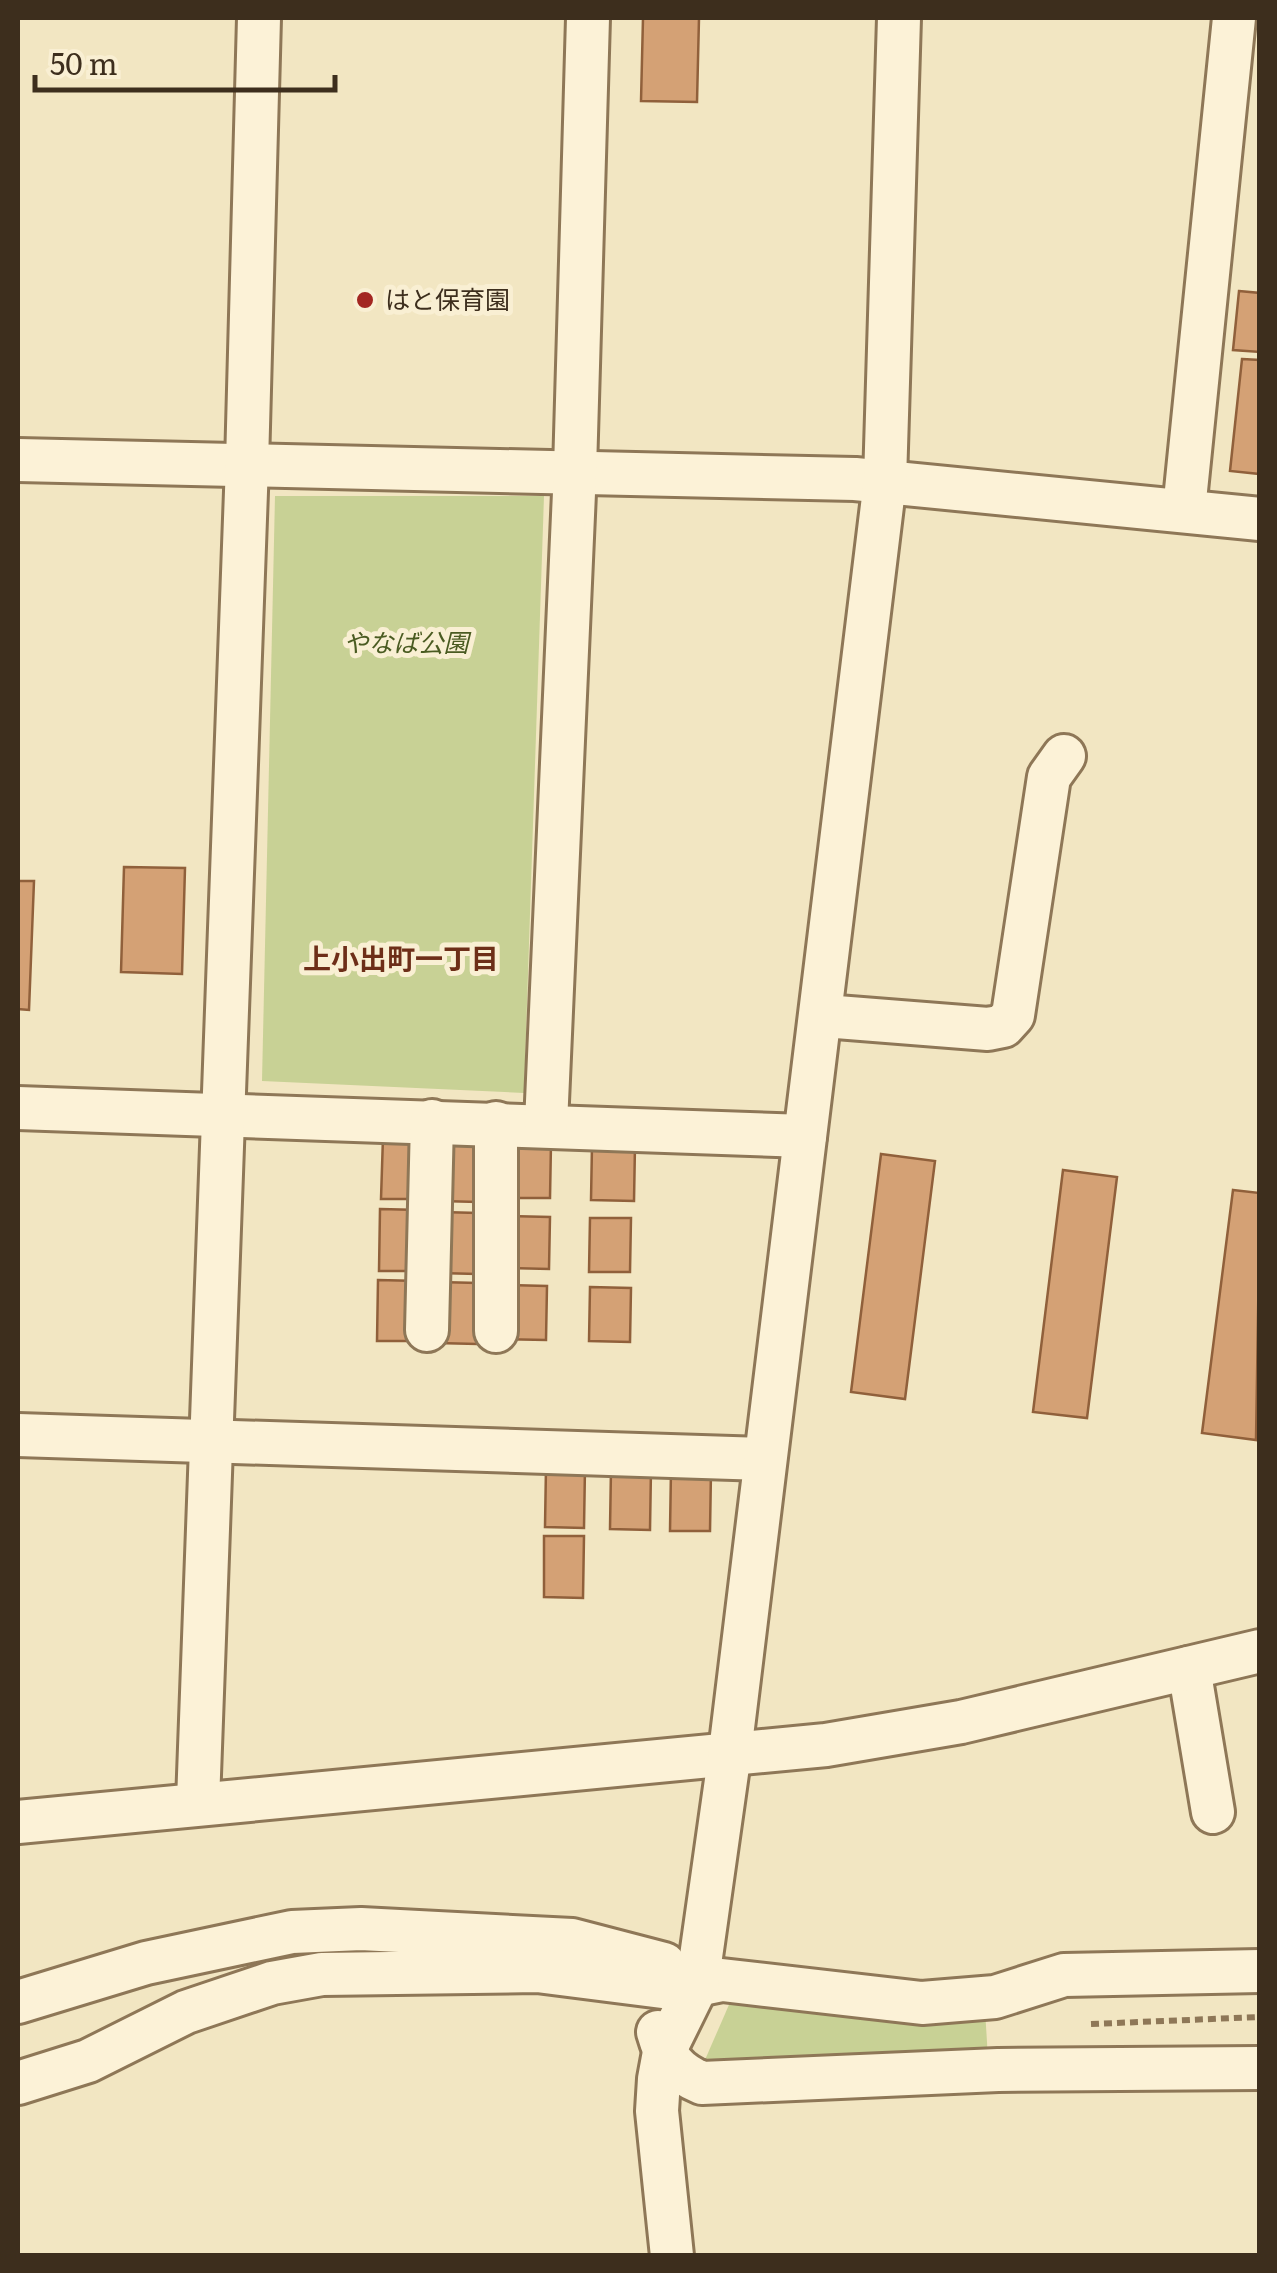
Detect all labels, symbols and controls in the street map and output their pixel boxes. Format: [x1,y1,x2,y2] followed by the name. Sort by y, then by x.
[35,30,335,92] scale bar
[50,40,118,84] text: 50 m
[385,280,510,317] place label: はと保育園
[354,289,376,311] marker: はと保育園
[343,623,471,660] park label: やなば公園
[303,936,499,978] district label: 上小出町一丁目

